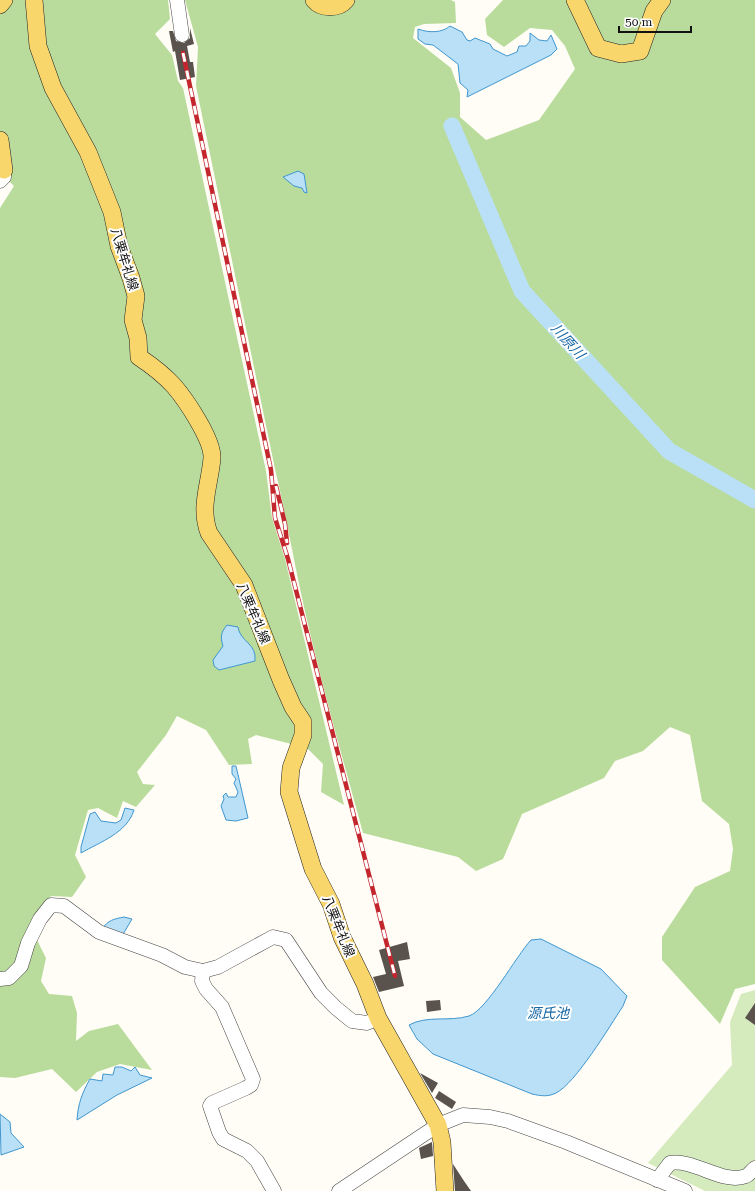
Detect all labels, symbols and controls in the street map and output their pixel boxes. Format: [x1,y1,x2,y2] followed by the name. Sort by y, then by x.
[619,8,691,34] scale bar
[625,15,652,29] text: 50 m
[108,226,141,292] street label: 八栗牟礼線
[548,320,589,363] water label: 川原川
[234,580,273,646] street label: 八栗牟礼線
[319,893,358,959] street label: 八栗牟礼線
[527,1005,571,1021] water label: 源氏池

